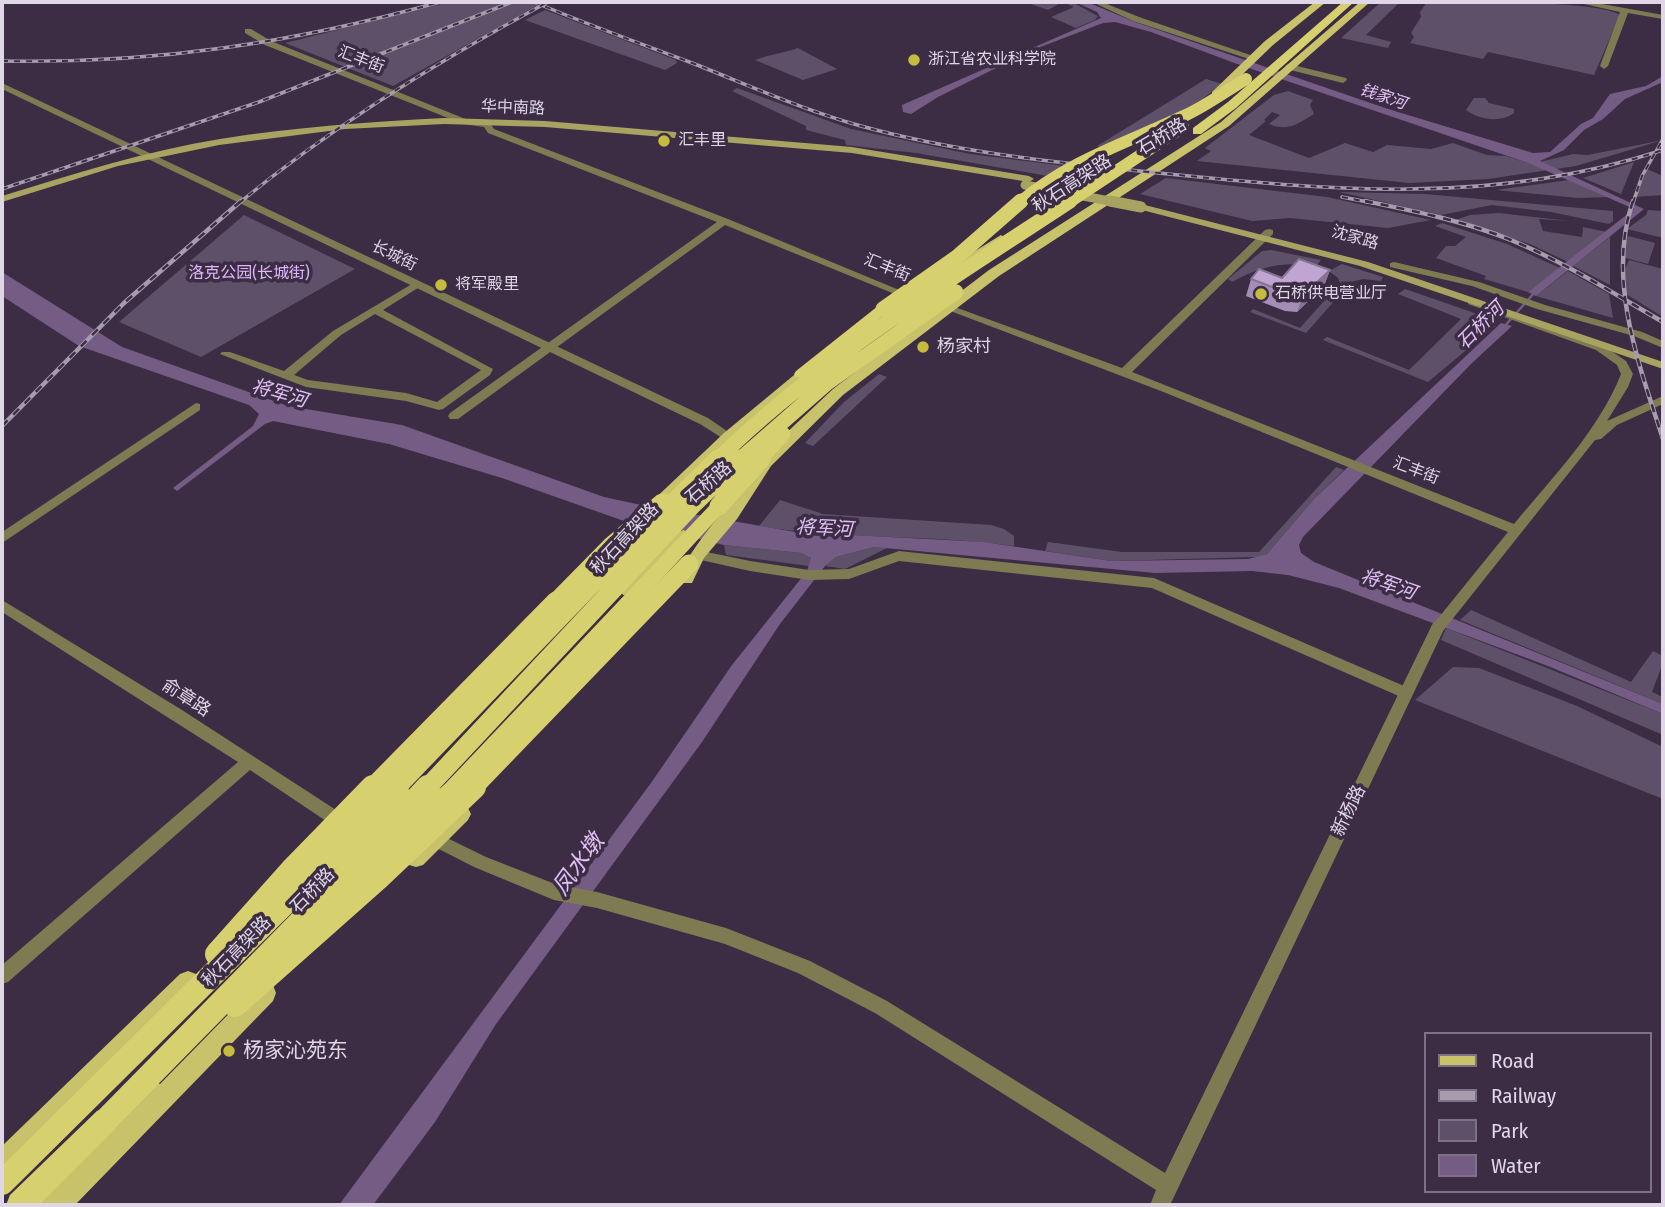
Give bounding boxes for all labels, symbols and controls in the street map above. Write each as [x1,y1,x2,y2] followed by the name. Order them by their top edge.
[335,42,387,78] street label: 汇丰街
[928,50,1056,70] place label: 浙江省农业科学院
[906,52,922,68] marker: 浙江省农业科学院
[1357,80,1409,114] water label: 钱家河
[481,97,545,119] street label: 华中南路
[1133,114,1191,160] street label: 石桥路
[678,131,726,151] place label: 汇丰里
[656,133,672,149] marker: 汇丰里
[1028,150,1116,218] street label: 秋石高架路
[1329,222,1381,254] street label: 沈家路
[368,237,420,275] street label: 长城街
[861,250,913,286] street label: 汇丰街
[188,264,310,284] park label: 洛克公园(长城街)
[455,275,519,295] place label: 将军殿里
[433,277,449,293] marker: 将军殿里
[1275,284,1387,304] place label: 石桥供电营业厅
[1253,286,1269,302] marker: 石桥供电营业厅
[1453,298,1509,354] water label: 石桥河
[937,336,991,358] place label: 杨家村
[915,339,931,355] marker: 杨家村
[248,375,310,413] water label: 将军河
[1390,453,1442,489] street label: 汇丰街
[682,457,736,509] street label: 石桥路
[586,499,664,579] street label: 秋石高架路
[795,516,853,542] water label: 将军河
[1357,565,1419,605] water label: 将军河
[157,674,215,722] street label: 俞章路
[1327,782,1371,840] street label: 新杨路
[548,829,610,901] water label: 凤水墩
[286,864,340,918] street label: 石桥路
[198,912,276,992] street label: 秋石高架路
[1424,1032,1651,1193] legend
[243,1038,348,1064] place label: 杨家沁苑东
[221,1043,237,1059] marker: 杨家沁苑东
[1491,1048,1535,1074] text: Road
[1491,1083,1556,1109] text: Railway
[1491,1118,1528,1144] text: Park
[1491,1153,1541,1179] text: Water

